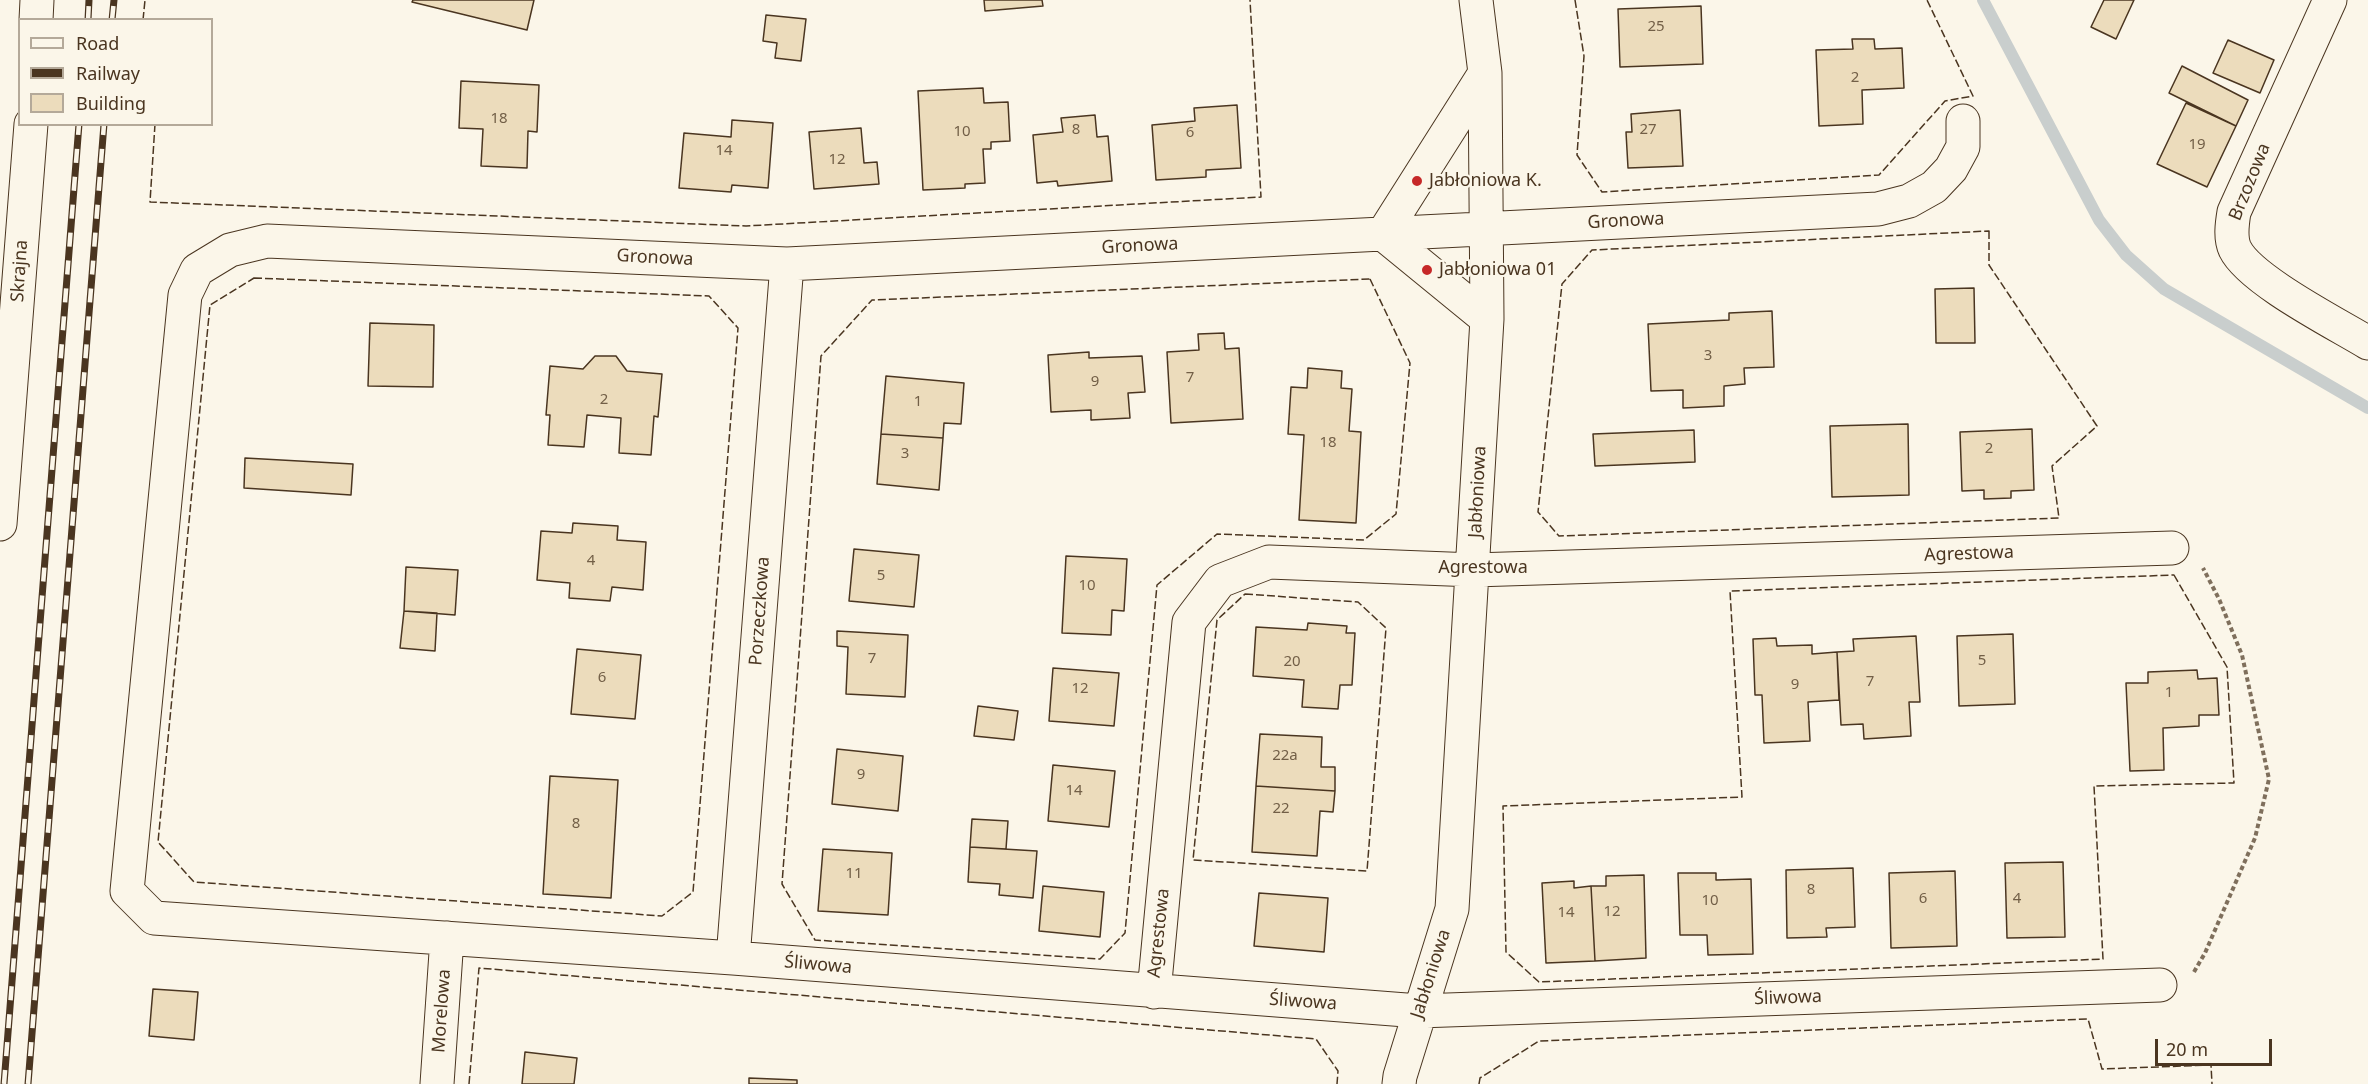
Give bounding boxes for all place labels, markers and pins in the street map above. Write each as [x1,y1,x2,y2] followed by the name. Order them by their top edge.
[1429,170,1542,192] place label: Jabłoniowa K.
[1410,174,1424,188] marker: Jabłoniowa K.
[1439,259,1556,281] place label: Jabłoniowa 01
[1420,263,1434,277] marker: Jabłoniowa 01

